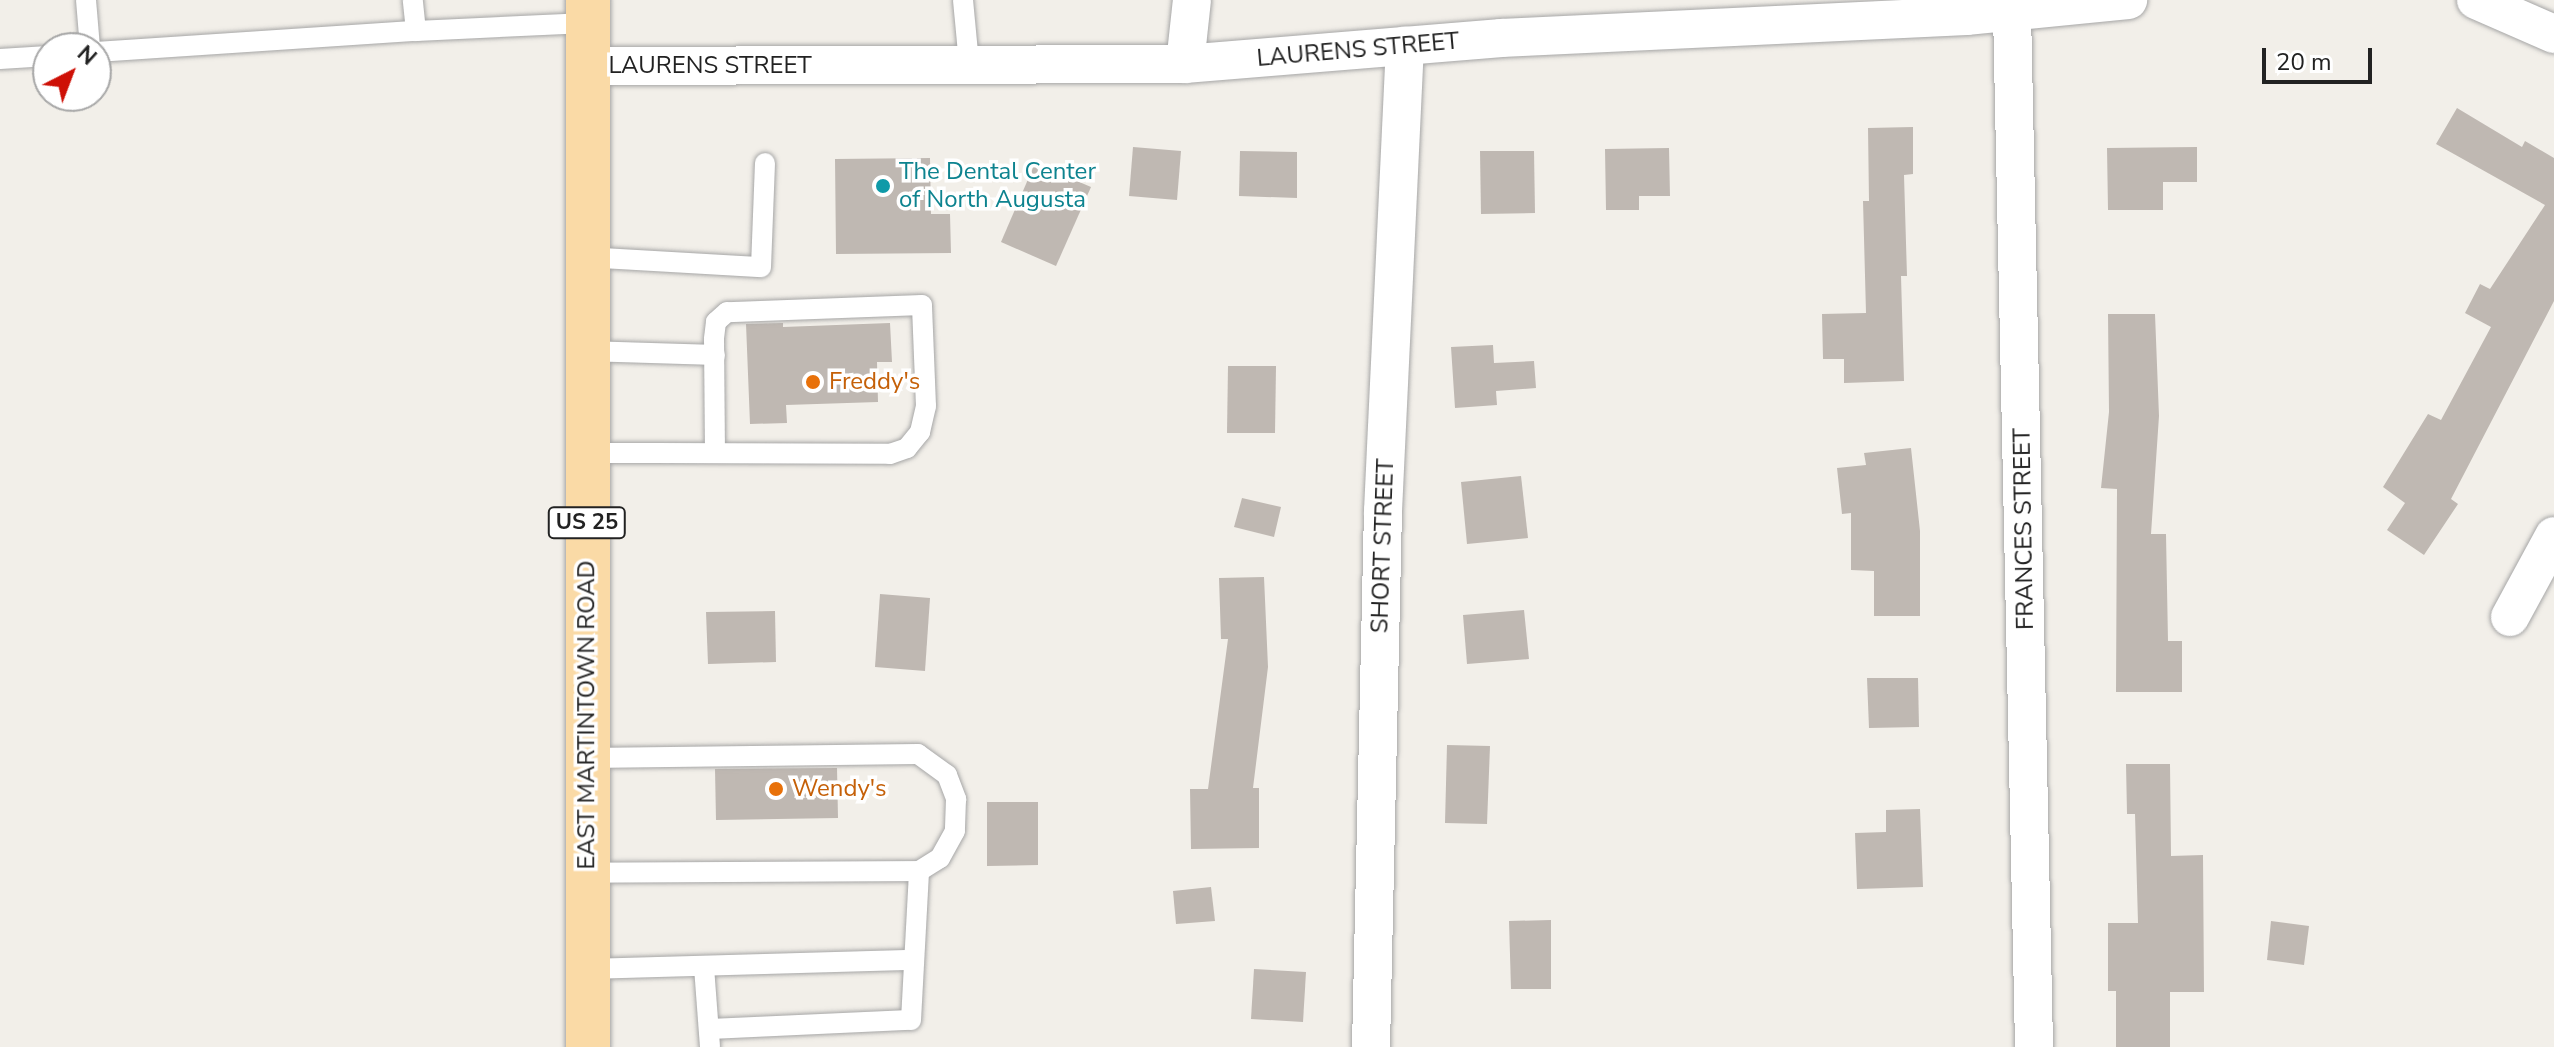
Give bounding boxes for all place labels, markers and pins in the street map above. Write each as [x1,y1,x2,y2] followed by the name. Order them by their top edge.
[899,158,1096,214] place label: The Dental Center of North Augusta
[874,177,892,195] marker: The Dental Center of North Augusta
[829,368,920,396] place label: Freddy's
[804,373,822,391] marker: Freddy's
[792,775,887,803] place label: Wendy's
[767,780,785,798] marker: Wendy's

